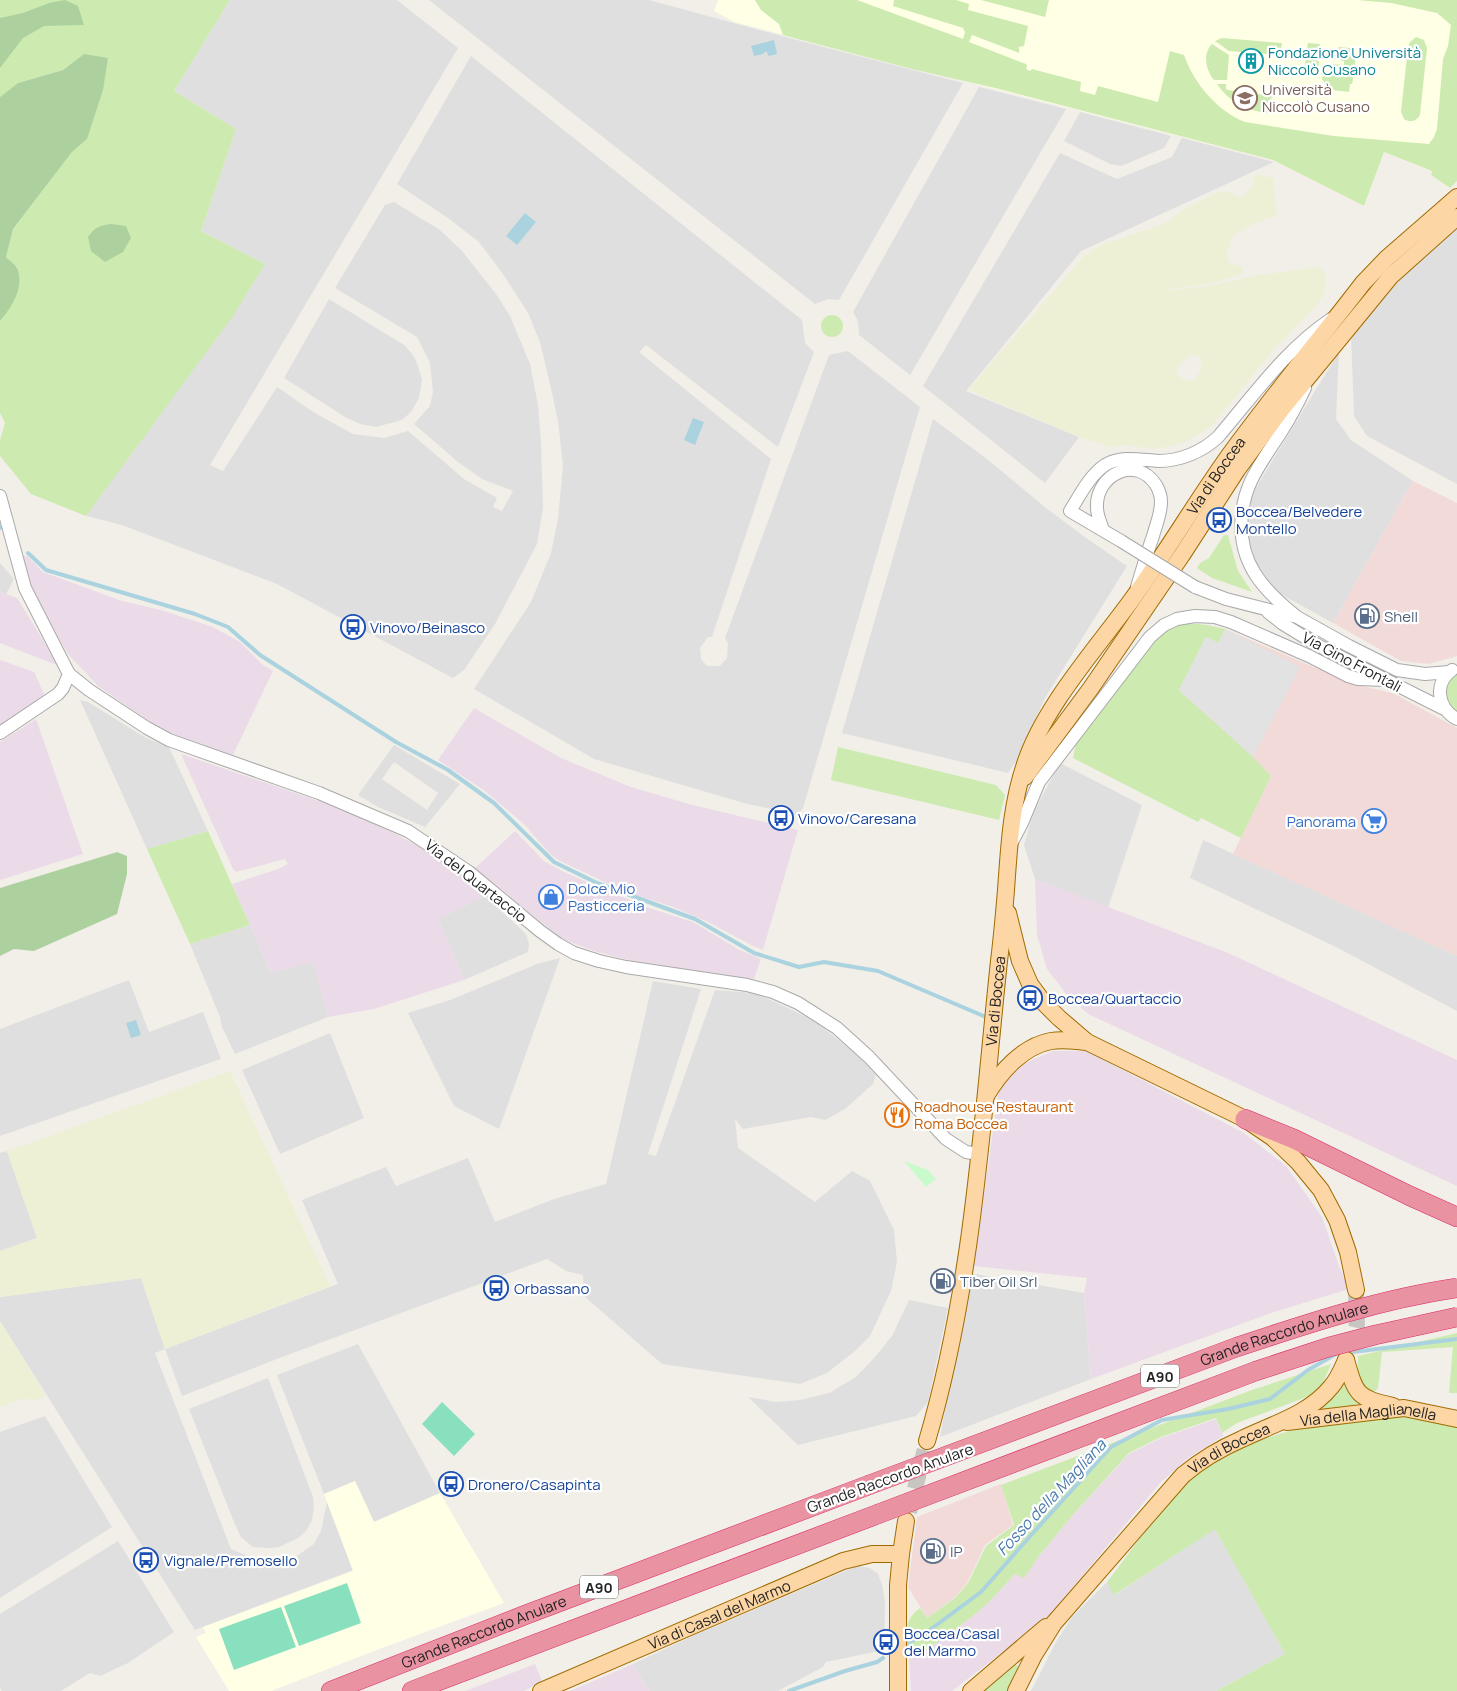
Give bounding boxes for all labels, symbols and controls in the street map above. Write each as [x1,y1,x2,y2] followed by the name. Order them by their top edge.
[1268,42,1421,80] place label: Fondazione Università Niccolò Cusano
[1238,48,1264,74] building icon: Fondazione Università Niccolò Cusano
[1262,79,1370,117] place label: Università Niccolò Cusano
[1232,85,1258,111] school or university icon: Università Niccolò Cusano
[1182,432,1250,518] street label: Via di Boccea
[1236,501,1362,539] place label: Boccea/Belvedere Montello
[1206,507,1232,533] bus stop icon: Boccea/Belvedere Montello
[1354,603,1380,629] fuel station icon: Shell
[1384,606,1418,627] place label: Shell
[340,614,366,640] bus stop icon: Vinovo/Beinasco
[370,617,485,638] place label: Vinovo/Beinasco
[1298,627,1406,697] street label: Via Gino Frontali
[768,805,794,831] bus stop icon: Vinovo/Caresana
[798,808,916,829] place label: Vinovo/Caresana
[1361,808,1387,834] supermarket icon: Panorama
[1287,811,1356,832] place label: Panorama
[421,835,531,928] street label: Via del Quartaccio
[568,878,645,916] place label: Dolce Mio Pasticceria
[538,884,564,910] shop icon: Dolce Mio Pasticceria
[980,955,1010,1047] street label: Via di Boccea
[1017,985,1043,1011] bus stop icon: Boccea/Quartaccio
[1048,988,1181,1009] place label: Boccea/Quartaccio
[914,1096,1074,1134] place label: Roadhouse Restaurant Roma Boccea
[884,1102,910,1128] restaurant icon: Roadhouse Restaurant Roma Boccea
[930,1268,956,1294] fuel station icon: Tiber Oil Srl
[960,1271,1038,1292] place label: Tiber Oil Srl
[483,1275,509,1301] bus stop icon: Orbassano
[514,1278,589,1299] place label: Orbassano
[1197,1296,1371,1370] street label: Grande Raccordo Anulare
[1141,1364,1179,1388] road number: A90
[1299,1398,1439,1431] street label: Via della Maglianella
[1183,1417,1273,1478] street label: Via di Boccea
[991,1433,1111,1560] water label: Fosso della Magliana
[804,1438,976,1518] street label: Grande Raccordo Anulare
[438,1471,464,1497] bus stop icon: Dronero/Casapinta
[468,1474,601,1495] place label: Dronero/Casapinta
[920,1538,946,1564] fuel station icon: IP
[950,1541,963,1562] place label: IP
[133,1547,159,1573] bus stop icon: Vignale/Premosello
[164,1550,297,1571] place label: Vignale/Premosello
[645,1574,794,1654] street label: Via di Casal del Marmo
[580,1575,618,1598] road number: A90
[398,1590,570,1673] street label: Grande Raccordo Anulare
[904,1623,1000,1661] place label: Boccea/Casal del Marmo
[873,1629,899,1655] bus stop icon: Boccea/Casal del Marmo

